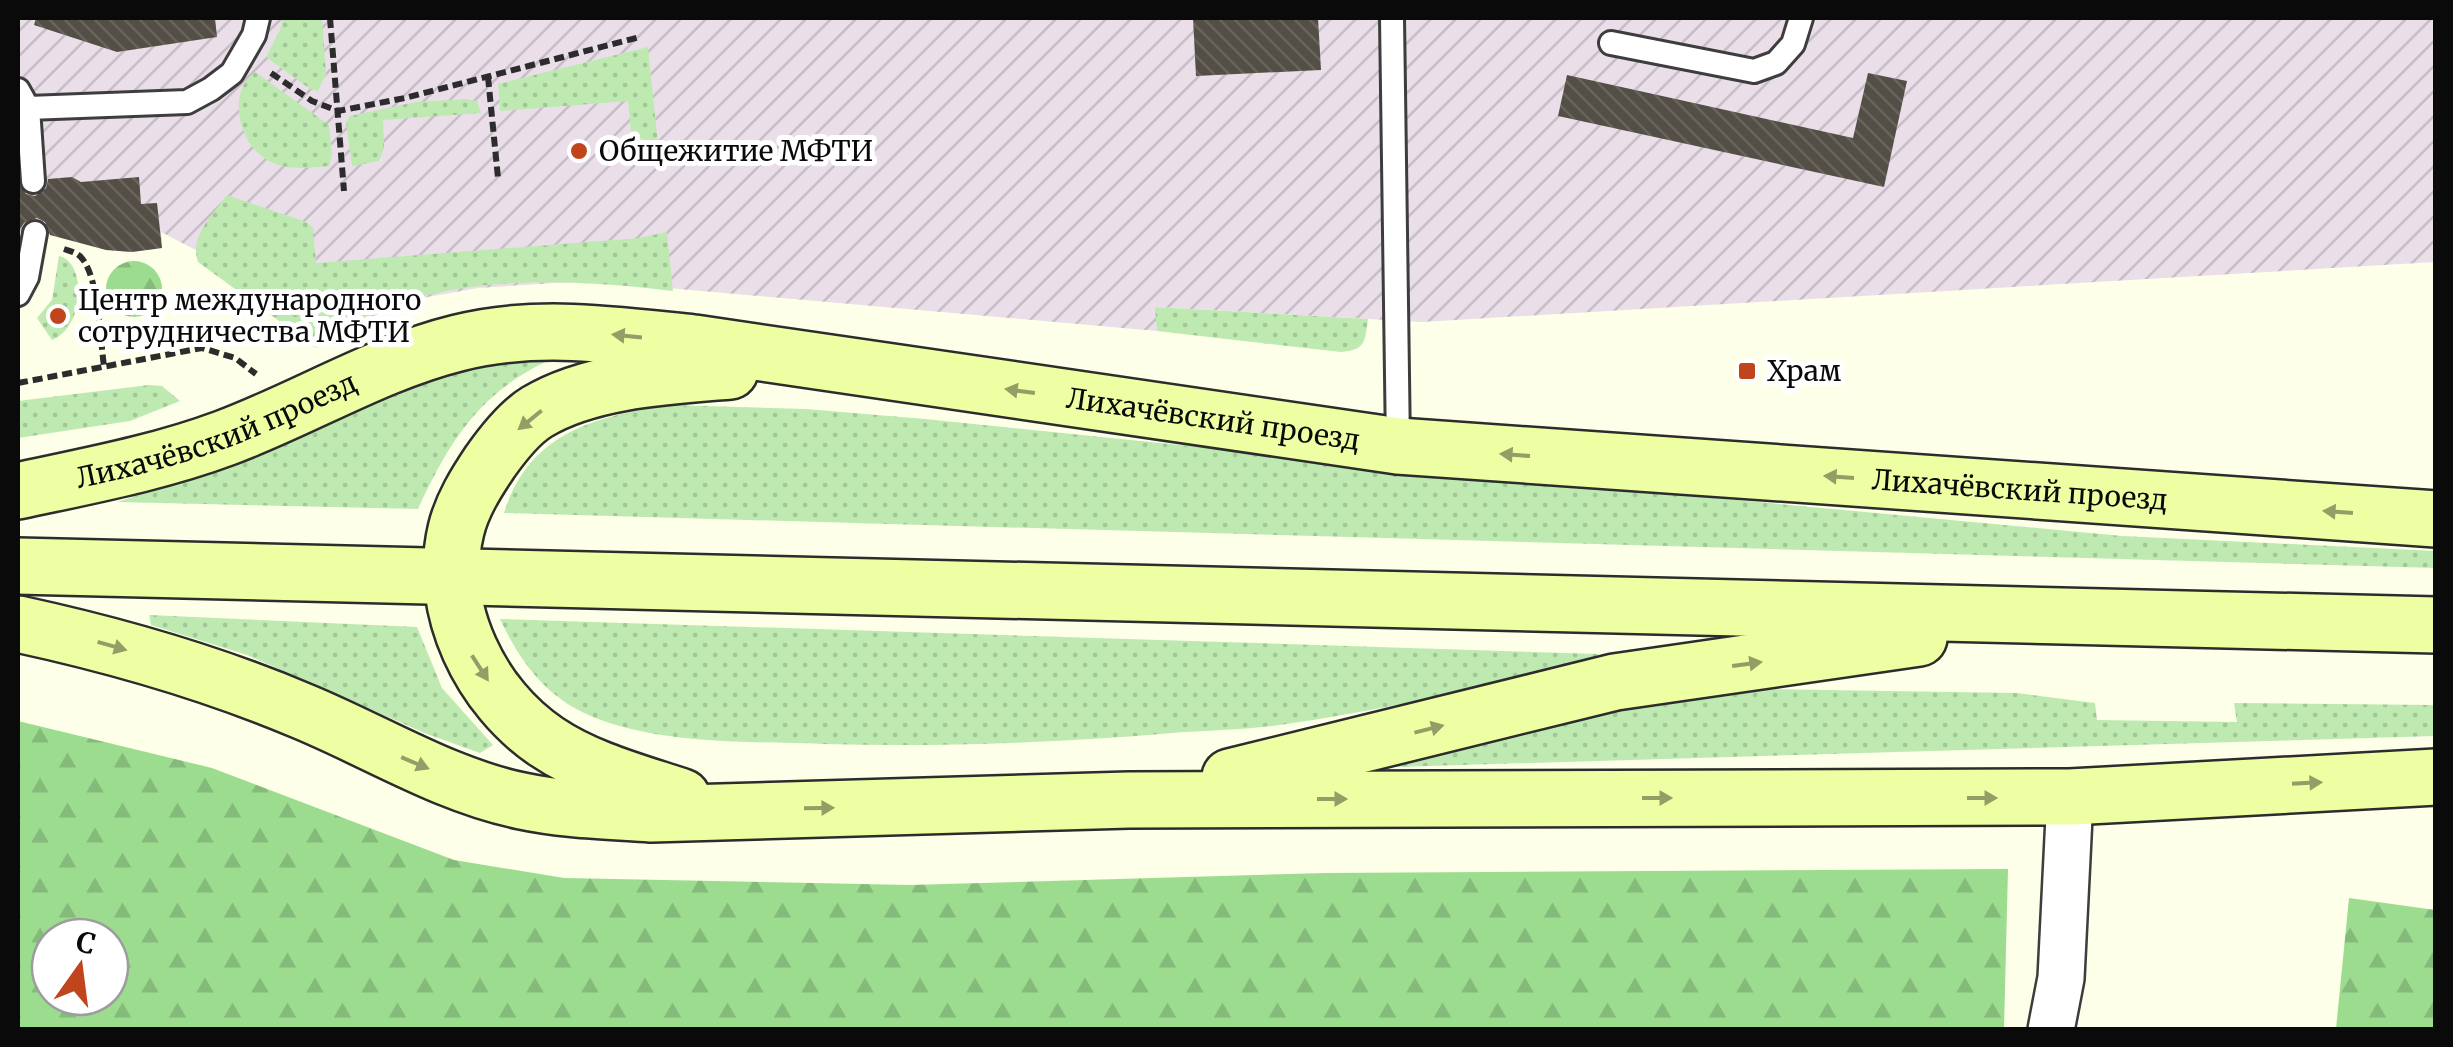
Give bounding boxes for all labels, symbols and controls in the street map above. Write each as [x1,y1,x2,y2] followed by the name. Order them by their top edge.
[599,133,873,169] place label: Общежитие МФТИ
[568,140,590,162] marker: Общежитие МФТИ
[78,282,421,350] place label: Центр международного сотрудничества МФТИ
[47,305,69,327] marker: Центр международного сотрудничества МФТИ
[611,328,642,344] one-way arrow
[1767,353,1842,389] place label: Храм
[1736,360,1758,382] marker: Храм
[73,364,363,496] street label: Лихачёвский проезд
[1064,380,1363,458] street label: Лихачёвский проезд
[1003,383,1035,399] one-way arrow
[517,409,542,430] one-way arrow
[1499,446,1531,462] one-way arrow
[1871,461,2169,518] street label: Лихачёвский проезд
[1823,469,1855,485] one-way arrow
[2322,504,2354,520] one-way arrow
[98,639,128,654] one-way arrow
[470,655,488,682] one-way arrow
[1731,655,1763,671] one-way arrow
[1414,721,1445,736] one-way arrow
[400,755,430,771] one-way arrow
[2291,775,2323,791] one-way arrow
[1966,789,1998,805] one-way arrow
[1641,790,1673,806] one-way arrow
[1316,791,1348,807] one-way arrow
[804,799,836,815] one-way arrow
[30,917,130,1017] north arrow
[73,923,99,962] text: С

